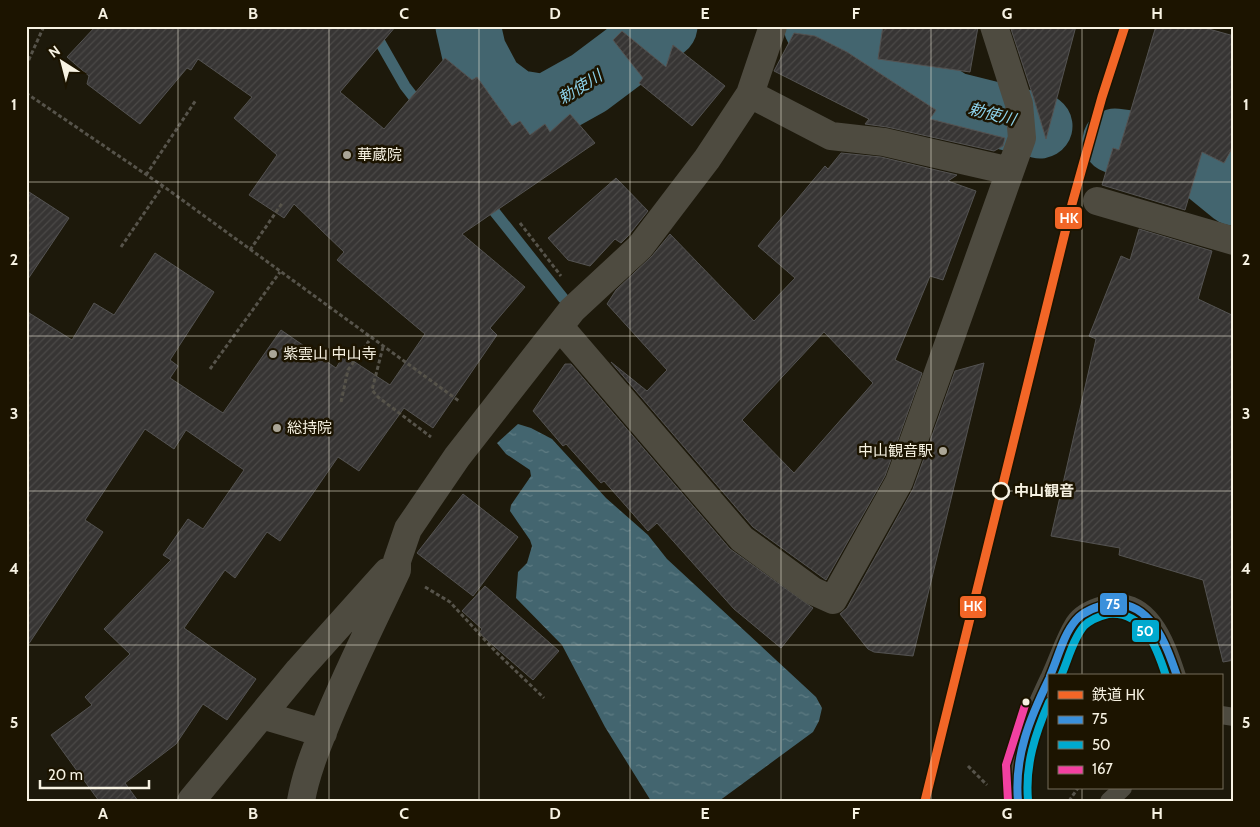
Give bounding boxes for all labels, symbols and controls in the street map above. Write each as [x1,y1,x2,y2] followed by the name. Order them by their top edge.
[98,4,108,23] text: A
[248,4,258,23] text: B
[399,4,409,23] text: C
[549,4,561,23] text: D
[700,4,710,23] text: E
[852,4,861,23] text: F
[1002,4,1012,23] text: G
[1151,4,1163,23] text: H
[38,38,88,88] north arrow
[45,41,64,62] text: N
[555,65,607,108] water label: 勅使川
[11,95,17,114] text: 1
[1243,95,1249,114] text: 1
[966,99,1020,130] water label: 勅使川
[357,146,402,164] place label: 華蔵院
[341,149,353,161] marker: 華蔵院
[1054,206,1083,230] line badge: HK
[1060,209,1079,227] text: HK
[10,250,18,269] text: 2
[1242,250,1250,269] text: 2
[283,345,376,363] place label: 紫雲山 中山寺
[267,348,279,360] marker: 紫雲山 中山寺
[10,404,18,423] text: 3
[1242,404,1250,423] text: 3
[287,419,332,437] place label: 総持院
[271,422,283,434] marker: 総持院
[858,442,933,460] place label: 中山観音駅
[937,445,949,457] marker: 中山観音駅
[992,482,1010,500] marker: 中山観音
[1014,482,1074,500] place label: 中山観音
[9,559,19,578] text: 4
[1241,559,1251,578] text: 4
[1099,592,1128,616] line badge: 75
[959,595,987,619] line badge: HK
[1106,595,1120,613] text: 75
[964,597,983,615] text: HK
[1131,619,1160,643] line badge: 50
[1136,622,1154,640] text: 50
[1048,674,1222,790] legend
[1092,686,1145,704] text: 鉄道 HK
[1021,697,1031,707] unlabelled marker
[1092,710,1108,728] text: 75
[10,713,18,732] text: 5
[1242,713,1250,732] text: 5
[1092,736,1111,754] text: 50
[40,757,149,789] scale bar
[1092,760,1113,778] text: 167
[48,766,83,784] text: 20 m
[98,804,108,823] text: A
[248,804,258,823] text: B
[399,804,409,823] text: C
[549,804,561,823] text: D
[700,804,710,823] text: E
[852,804,861,823] text: F
[1002,804,1012,823] text: G
[1151,804,1163,823] text: H

